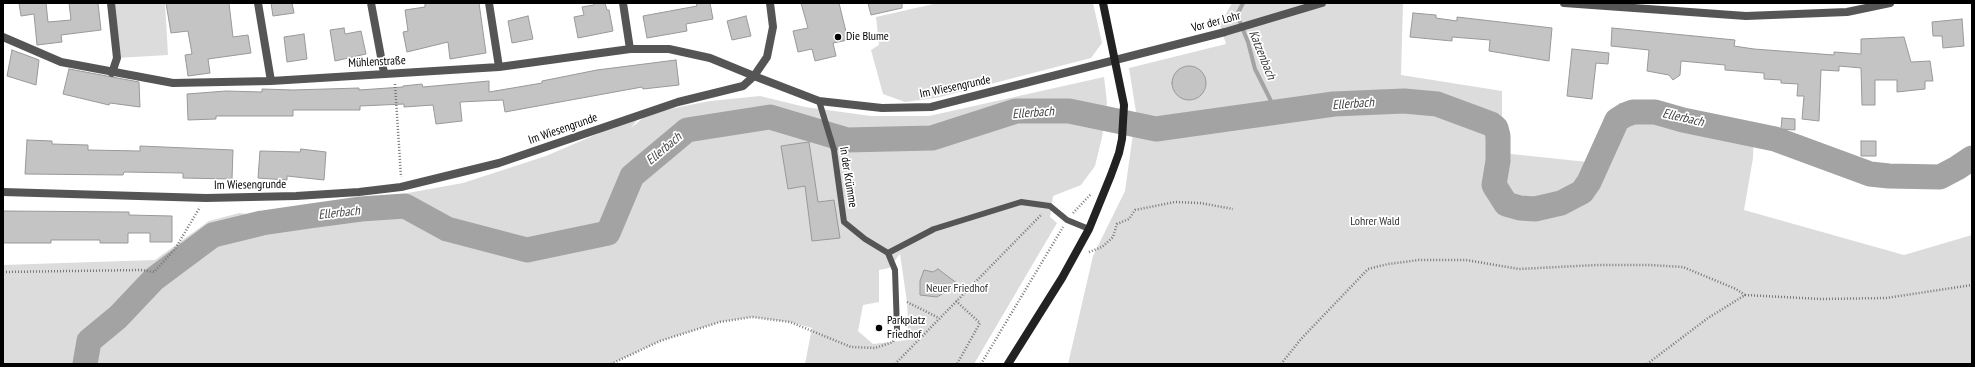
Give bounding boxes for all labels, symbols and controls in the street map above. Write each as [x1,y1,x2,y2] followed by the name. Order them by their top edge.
[1190,9,1242,35] street label: Vor der Lohr
[1245,28,1279,82] water label: Katzenbach
[846,30,889,44] place label: Die Blume
[833,32,843,42] marker: Die Blume
[348,53,406,71] street label: Mühlenstraße
[918,72,992,102] street label: Im Wiesengrunde
[1332,95,1374,113] water label: Ellerbach
[1012,104,1054,122] water label: Ellerbach
[1661,106,1705,130] water label: Ellerbach
[527,110,599,148] street label: Im Wiesengrunde
[643,130,685,168] water label: Ellerbach
[836,146,860,208] street label: In der Krümme
[214,177,286,193] street label: Im Wiesengrunde
[317,203,361,223] water label: Ellerbach
[1350,215,1400,229] park label: Lohrer Wald
[926,282,988,296] park label: Neuer Friedhof
[887,314,925,342] place label: Parkplatz Friedhof
[874,323,884,333] marker: Parkplatz Friedhof

